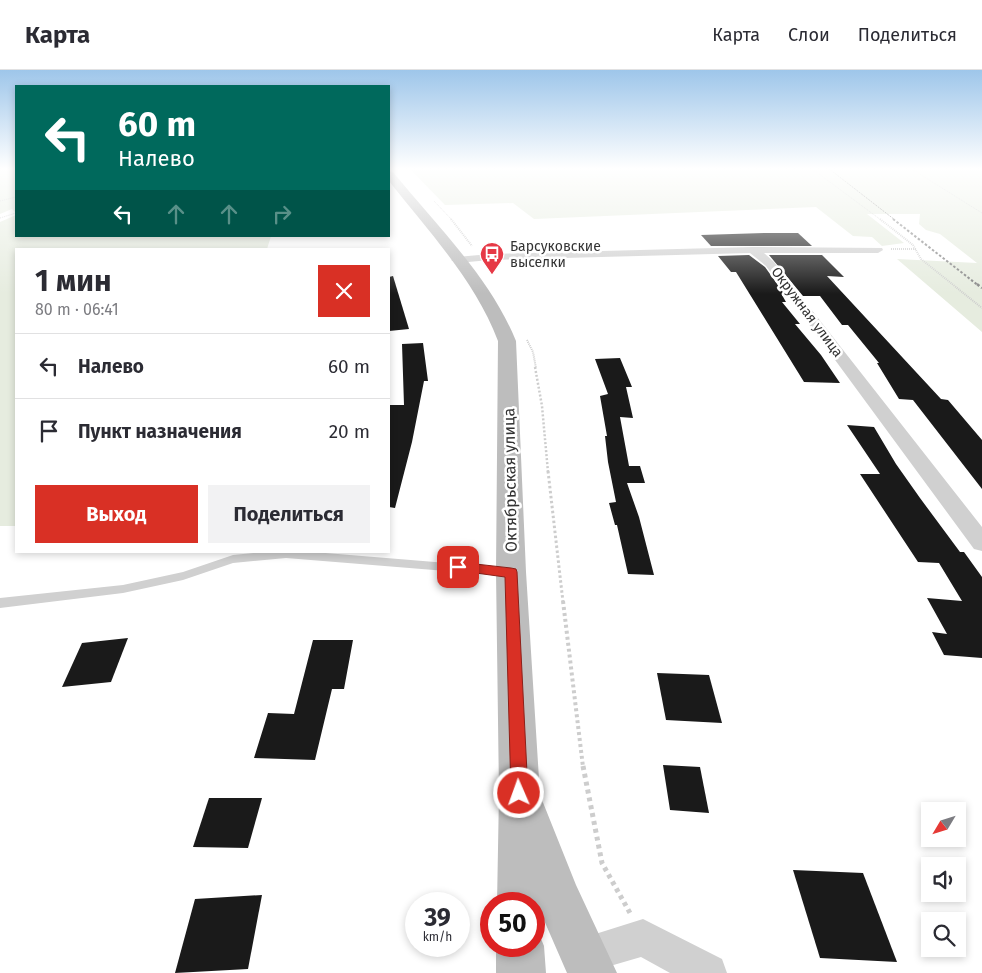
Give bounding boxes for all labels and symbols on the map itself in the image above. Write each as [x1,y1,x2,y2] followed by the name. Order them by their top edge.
[510,238,601,271] place label: Барсуковские выселки
[479,241,505,275] bus stop icon: Барсуковские выселки
[768,264,846,360] street label: Окружная улица
[499,408,521,552] street label: Октябрьская улица
[437,546,479,588] pin
[492,766,544,818] position arrow
[921,802,966,848] north arrow
[480,892,545,957] speed limit sign: 50

